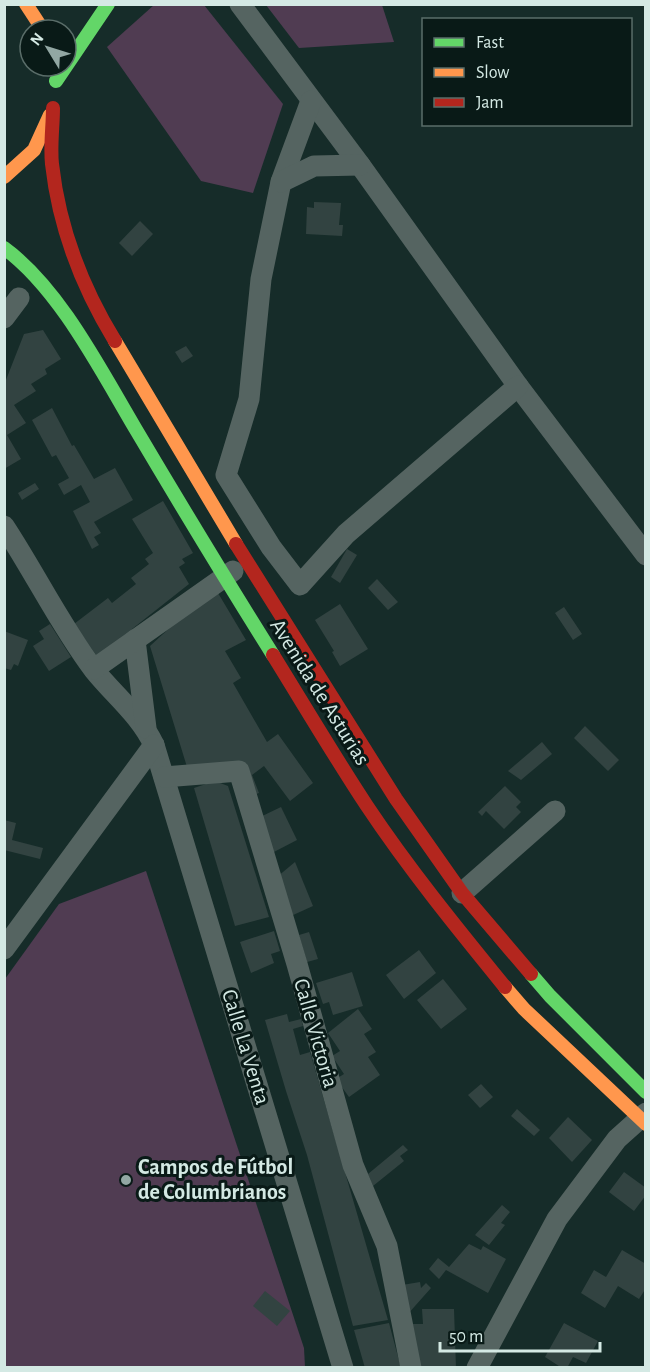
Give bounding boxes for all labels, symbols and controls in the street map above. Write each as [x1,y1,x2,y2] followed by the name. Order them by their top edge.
[18,18,78,78] north arrow
[422,18,632,126] legend
[27,30,47,49] text: N
[476,34,504,52] text: Fast
[476,64,509,82] text: Slow
[476,94,504,112] text: Jam
[266,615,374,769] street label: Avenida de Asturias
[290,976,342,1090] street label: Calle Victoria
[218,987,274,1107] street label: Calle La Venta
[138,1156,293,1203] place label: Campos de Fútbol de Columbrianos
[119,1173,133,1187] marker: Campos de Fútbol de Columbrianos
[440,1315,600,1353] scale bar
[449,1328,483,1346] text: 50 m

